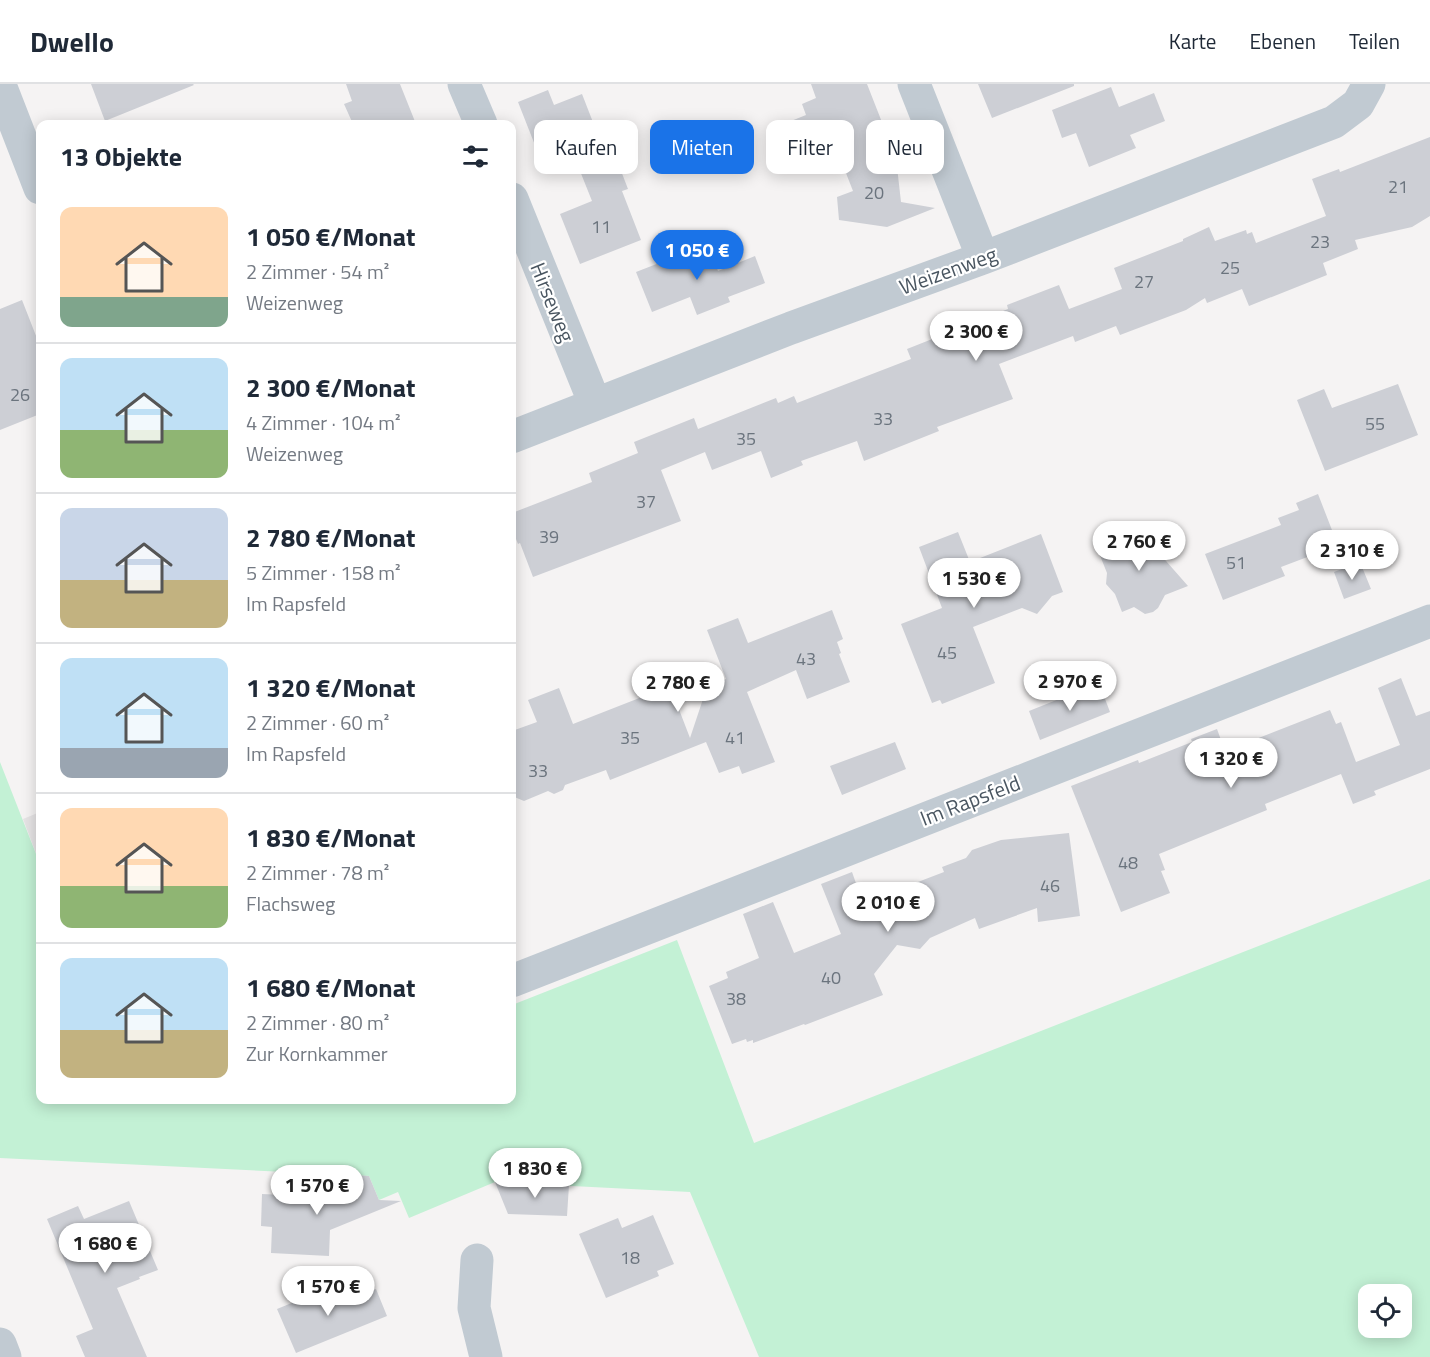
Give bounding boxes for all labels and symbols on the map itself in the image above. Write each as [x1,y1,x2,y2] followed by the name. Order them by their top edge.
[1388,173,1408,200] house number: 21
[864,179,884,206] house number: 20
[591,213,611,240] house number: 11
[1310,228,1330,255] house number: 23
[642,230,752,281] pin: 1 050 €
[895,237,1002,302] street label: Weizenweg
[1220,254,1240,281] house number: 25
[523,257,584,347] street label: Hirseweg
[1134,268,1154,295] house number: 27
[921,311,1031,362] pin: 2 300 €
[10,381,30,408] house number: 26
[873,405,893,432] house number: 33
[1365,410,1385,437] house number: 55
[736,425,756,452] house number: 35
[636,488,656,515] house number: 37
[1084,521,1194,572] pin: 2 760 €
[539,523,559,550] house number: 39
[1297,530,1407,581] pin: 2 310 €
[1226,549,1246,576] house number: 51
[919,558,1029,609] pin: 1 530 €
[937,639,957,666] house number: 45
[796,645,816,672] house number: 43
[1015,661,1125,712] pin: 2 970 €
[623,662,733,713] pin: 2 780 €
[620,724,640,751] house number: 35
[725,724,745,751] house number: 41
[1176,738,1286,789] pin: 1 320 €
[528,757,548,784] house number: 33
[915,766,1025,834] street label: Im Rapsfeld
[1118,849,1138,876] house number: 48
[1040,872,1060,899] house number: 46
[833,882,943,933] pin: 2 010 €
[821,964,841,991] house number: 40
[726,985,746,1012] house number: 38
[480,1148,590,1199] pin: 1 830 €
[262,1165,372,1216] pin: 1 570 €
[50,1223,160,1274] pin: 1 680 €
[620,1244,640,1271] house number: 18
[273,1266,383,1317] pin: 1 570 €

